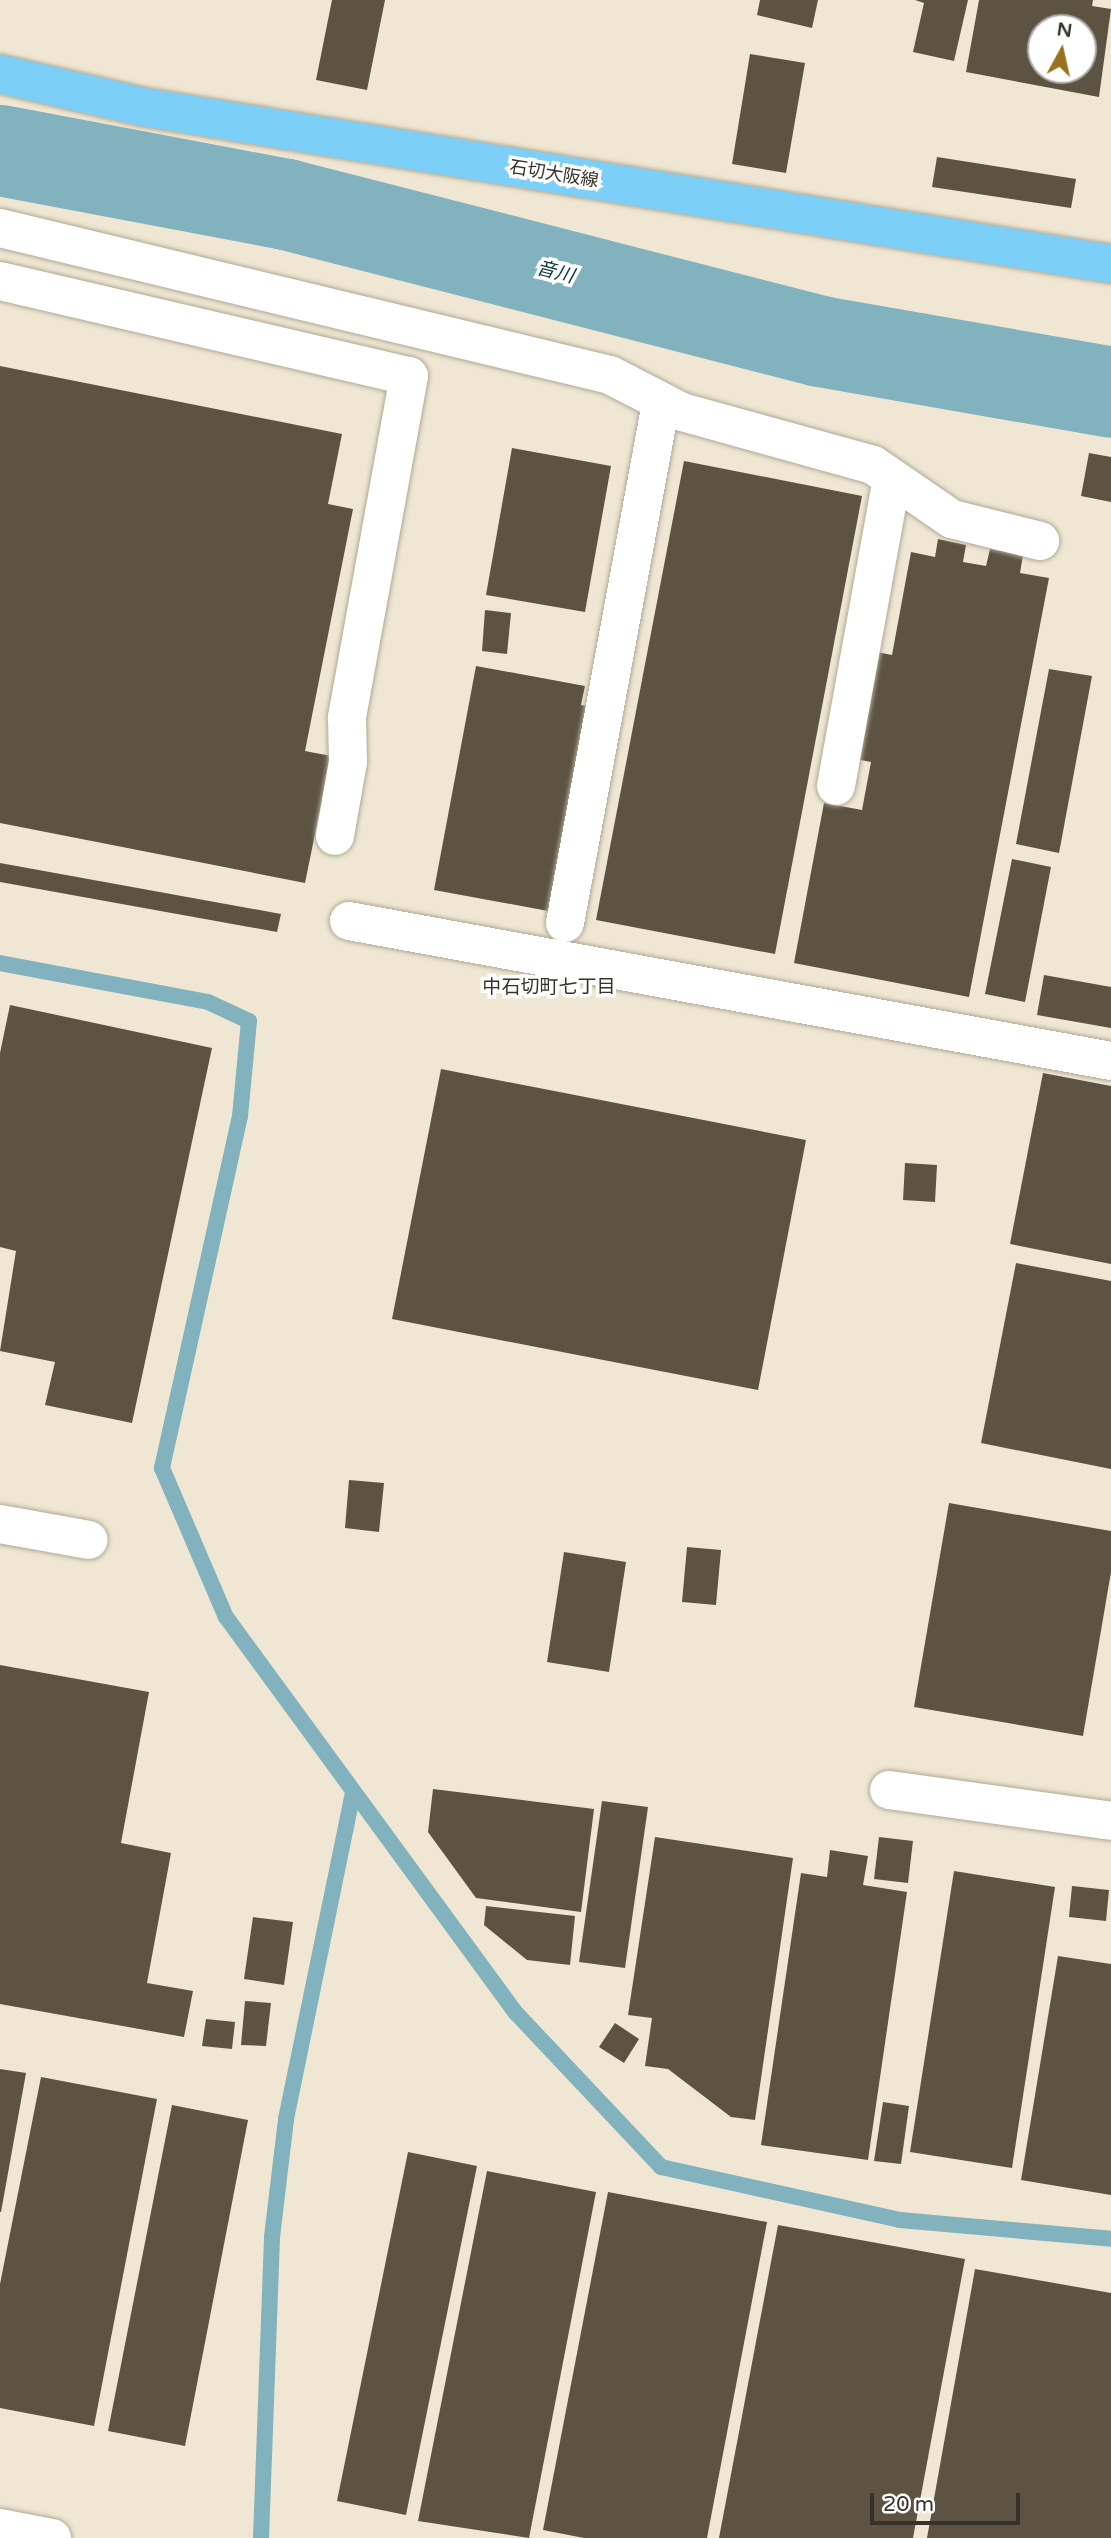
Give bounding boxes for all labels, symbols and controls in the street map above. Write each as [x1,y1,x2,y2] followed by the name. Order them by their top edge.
[1027,14,1097,84] north arrow
[1056,18,1074,42] text: N
[508,156,600,192] street label: 石切大阪線
[534,257,576,289] water label: 音川
[483,977,615,999] district label: 中石切町七丁目
[873,2478,1024,2522] scale bar
[883,2492,934,2517] text: 20 m

